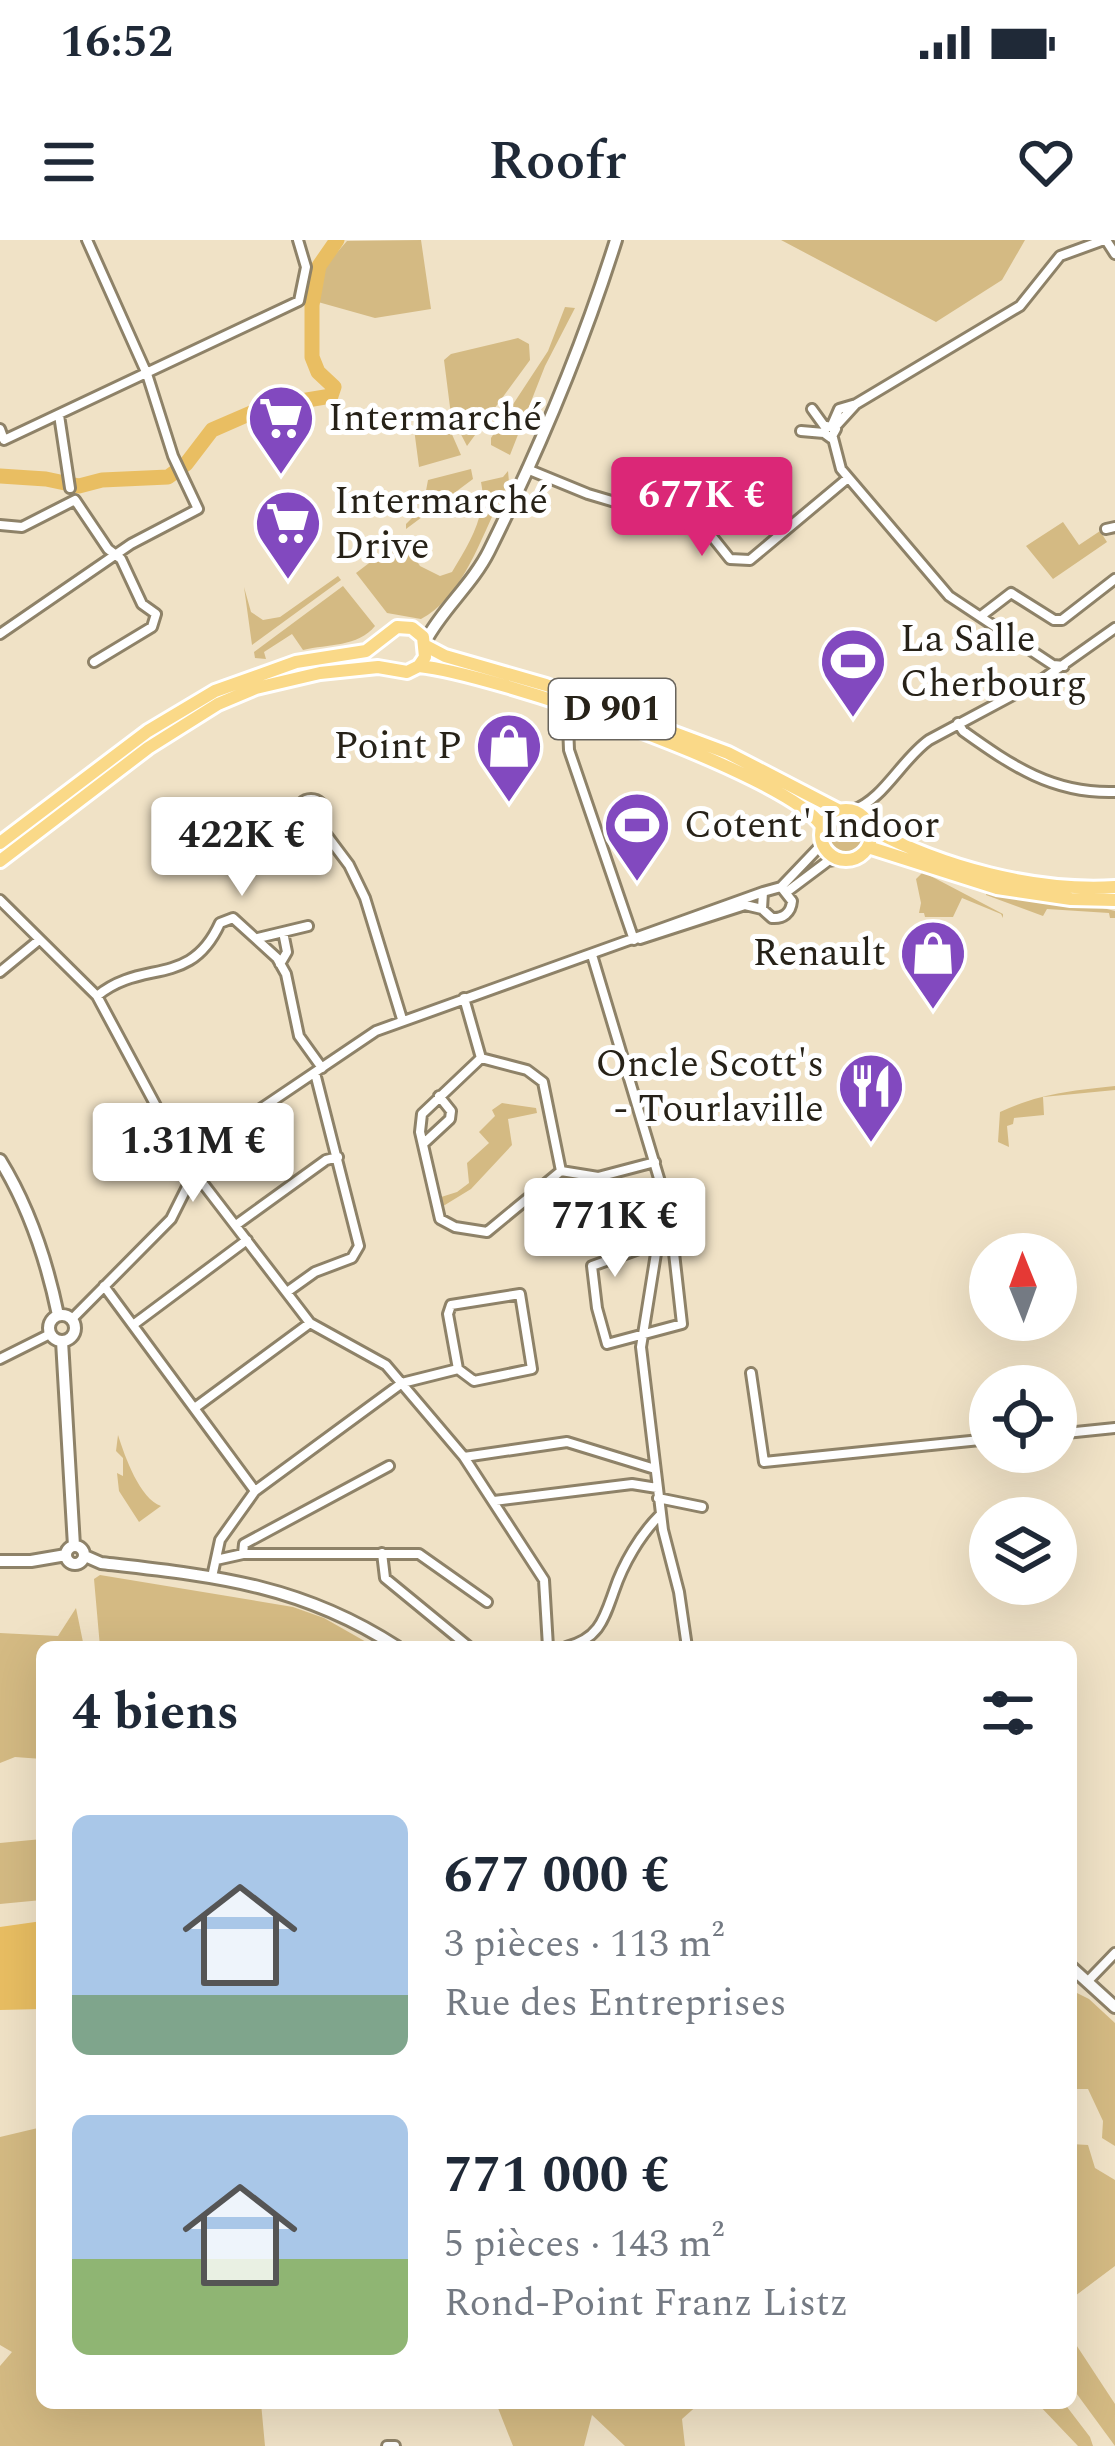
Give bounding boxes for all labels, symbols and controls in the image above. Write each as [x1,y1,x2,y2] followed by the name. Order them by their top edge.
[60,8,173,77] text: 16:52
[488,121,627,203] text: Roofr
[36,129,102,195] icon: menu
[1013,129,1079,195] icon: heart
[246,383,316,477] supermarket icon: Intermarché
[328,389,542,448] place label: Intermarché
[604,457,800,559] pin: 677K €
[638,466,766,525] text: 677K €
[334,472,548,576] place label: Intermarché Drive
[253,488,323,582] supermarket icon: Intermarché Drive
[900,610,1087,714] place label: La Salle Cherbourg
[818,626,888,720] sports icon: La Salle Cherbourg
[549,679,675,739] road number: D 901
[474,711,544,805] shop icon: Point P
[333,717,462,776] place label: Point P
[602,790,672,884] sports icon: Cotent' Indoor
[684,796,940,855] place label: Cotent' Indoor
[144,797,340,899] pin: 422K €
[178,806,306,865] text: 422K €
[898,918,968,1012] shop icon: Renault
[753,924,886,983] place label: Renault
[596,1035,824,1139] place label: Oncle Scott's - Tourlaville
[836,1051,906,1145] restaurant icon: Oncle Scott's - Tourlaville
[82,1103,304,1205] pin: 1.31M €
[120,1112,266,1171] text: 1.31M €
[517,1178,713,1280] pin: 771K €
[551,1187,679,1246] text: 771K €
[969,1233,1077,1341] north arrow
[969,1233,1077,1605] map controls
[969,1365,1077,1473] button: locate
[969,1497,1077,1605] button: layers
[72,1674,239,1752] text: 4 biens
[975,1680,1041,1746] icon: filters
[444,1837,670,1915] text: 677 000 €
[168,1863,312,2007] icon: home
[444,1915,724,1974] text: 3 pièces · 113 m²
[444,1974,787,2033] text: Rue des Entreprises
[444,2137,670,2215] text: 771 000 €
[168,2163,312,2307] icon: home
[444,2215,724,2274] text: 5 pièces · 143 m²
[444,2274,848,2333] text: Rond-Point Franz Listz

